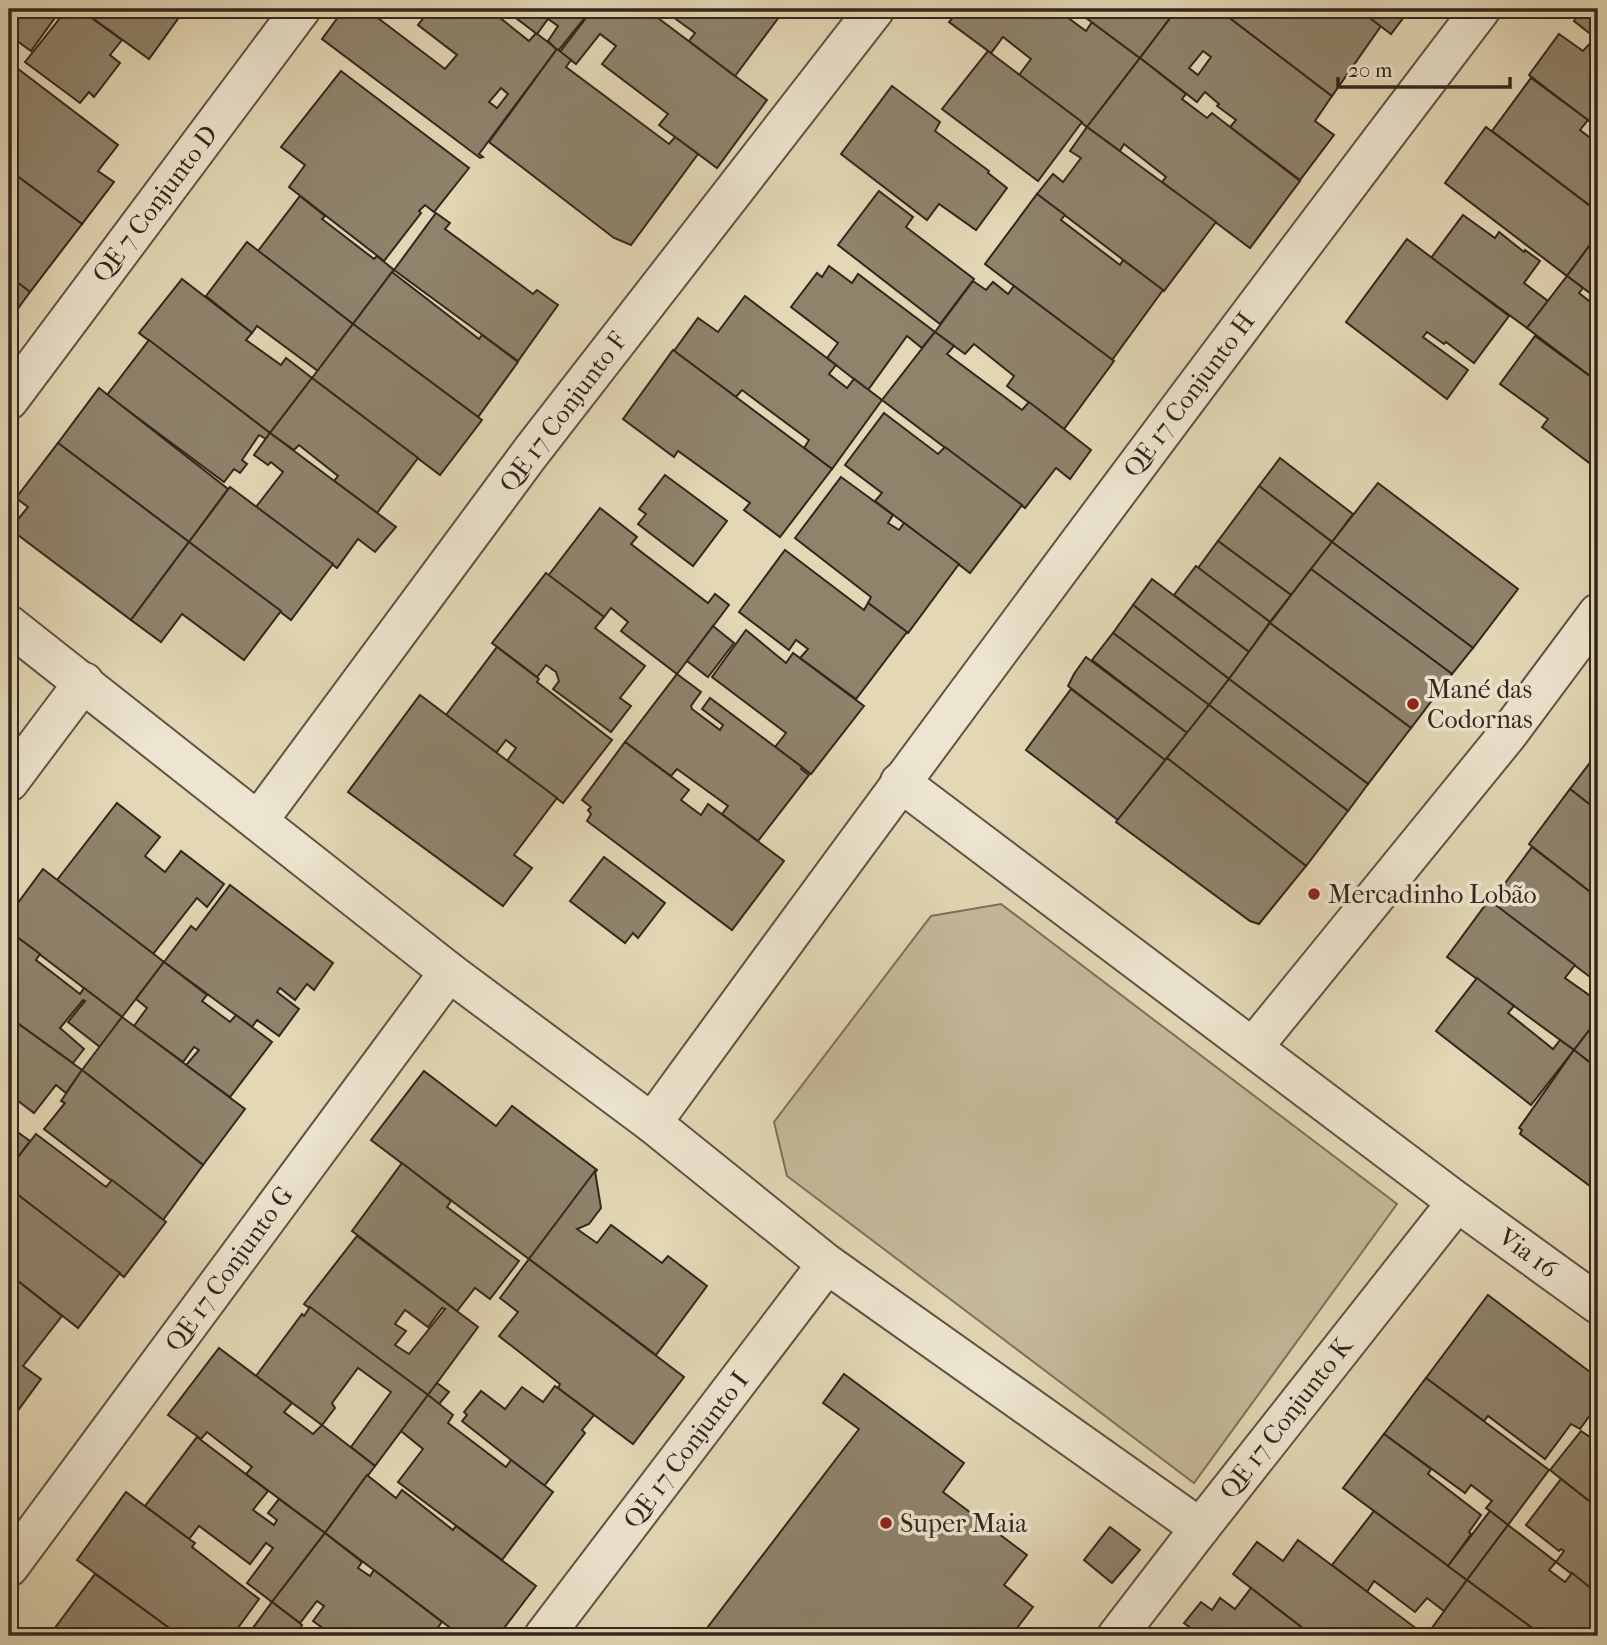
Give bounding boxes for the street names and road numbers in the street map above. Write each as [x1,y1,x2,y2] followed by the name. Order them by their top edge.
[86,119,224,289] street label: QE 7 Conjunto D
[1117,306,1261,484] street label: QE 17 Conjunto H
[493,326,633,498] street label: QE 17 Conjunto F
[159,1180,299,1358] street label: QE 17 Conjunto G
[1492,1221,1564,1285] street label: Via 16
[1213,1330,1360,1505] street label: QE 17 Conjunto K
[617,1365,755,1535] street label: QE 17 Conjunto I

